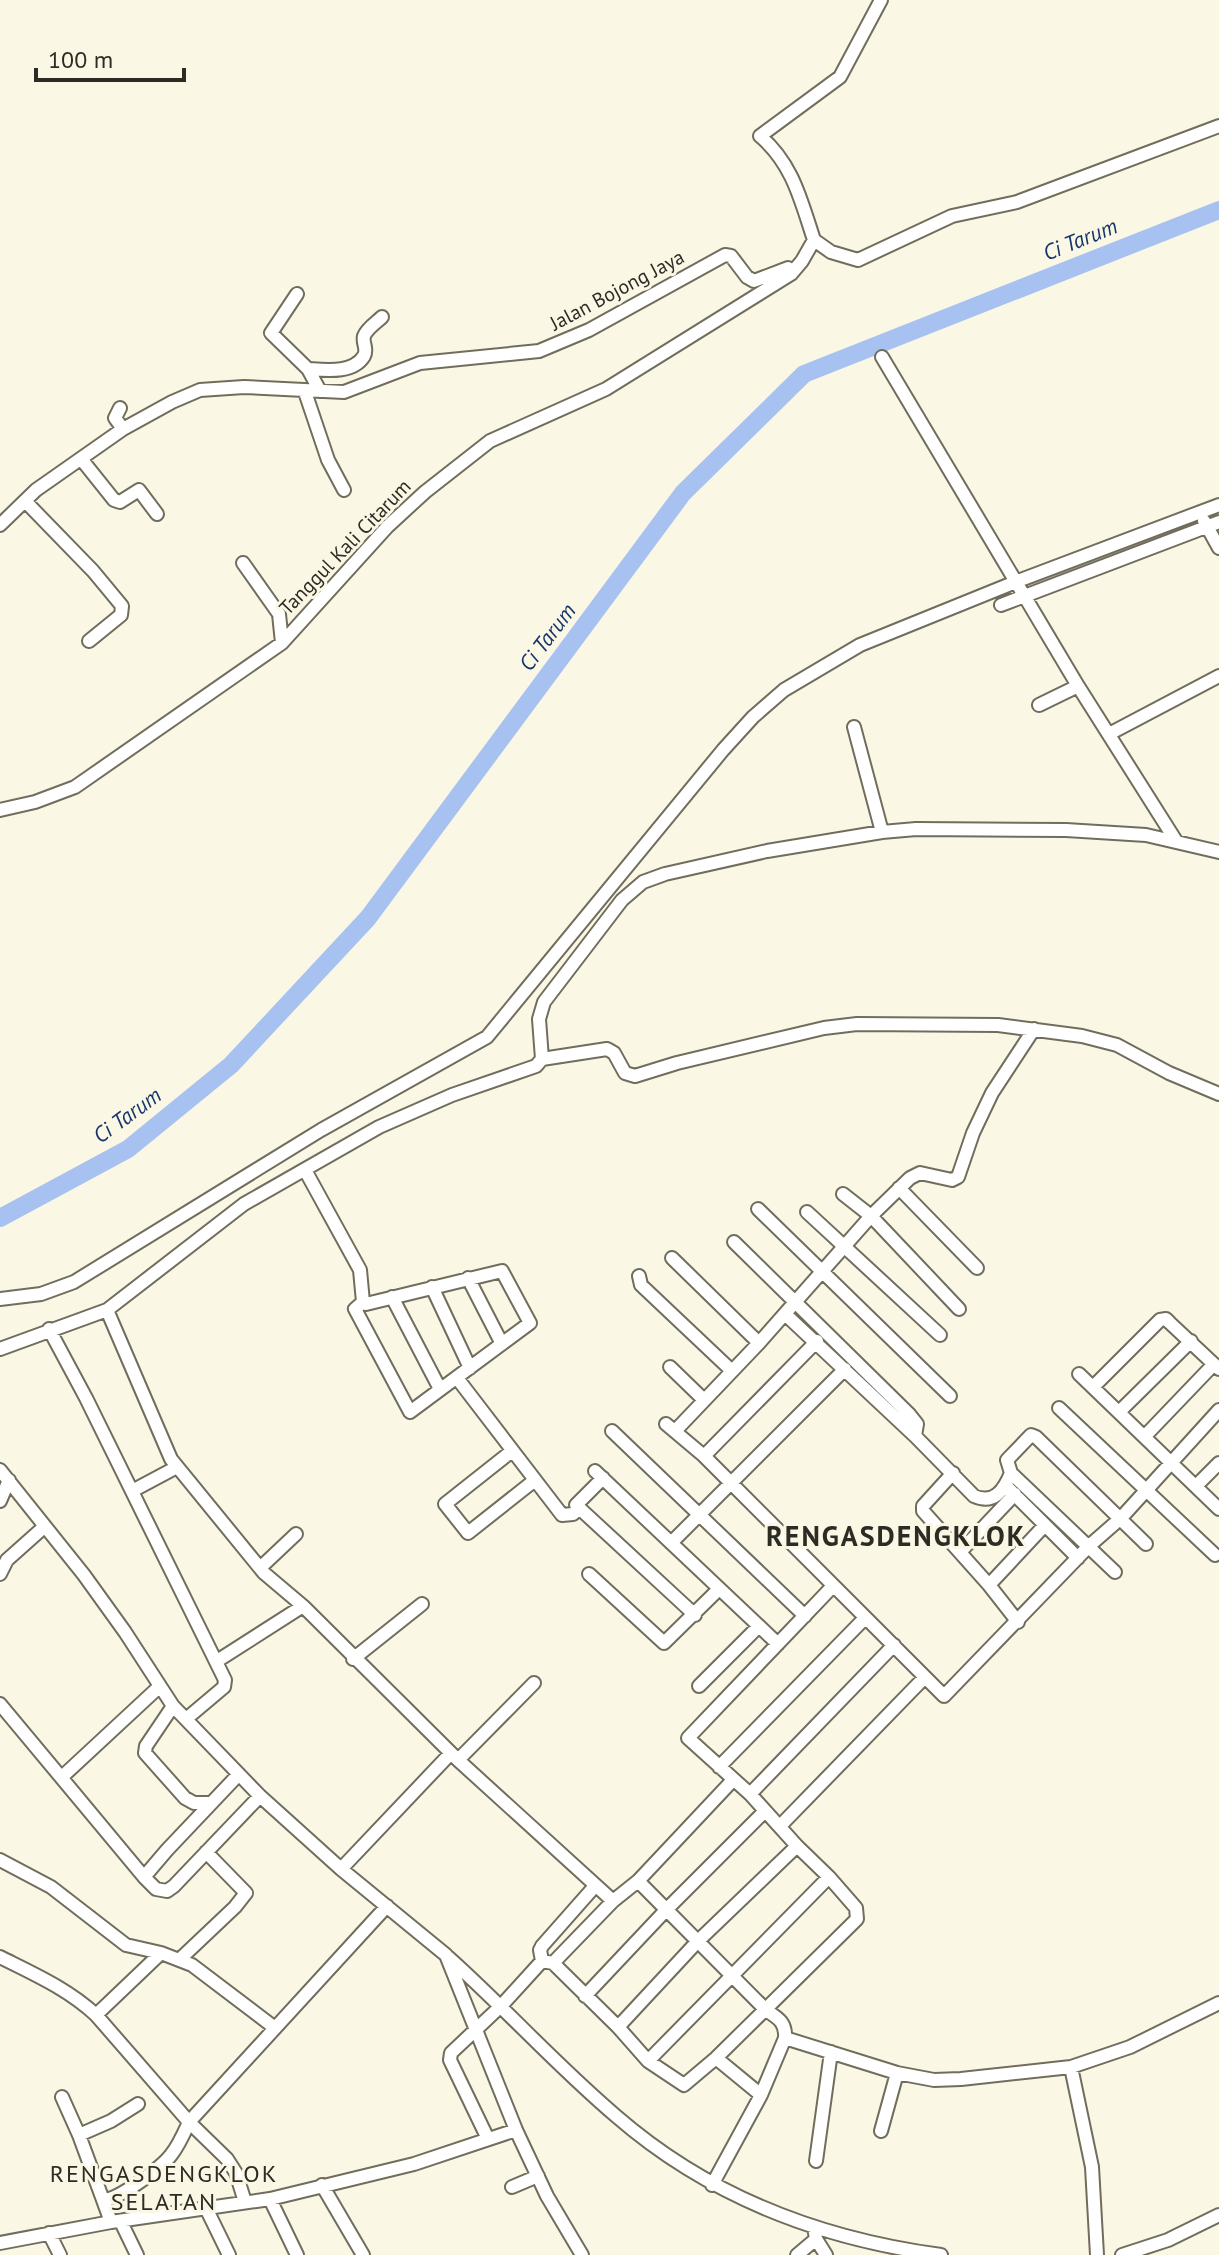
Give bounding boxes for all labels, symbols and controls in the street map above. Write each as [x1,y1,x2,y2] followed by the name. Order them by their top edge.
[36,32,184,82] scale bar
[48,44,113,75] text: 100 m
[1039,211,1121,267] water label: Ci Tarum
[545,244,689,337] street label: Jalan Bojong Jaya
[274,474,416,620] street label: Tanggul Kali Citarum
[512,598,582,676] water label: Ci Tarum
[87,1081,167,1149] water label: Ci Tarum
[766,1517,1026,1554] district label: RENGASDENGKLOK
[50,2158,278,2217] district label: RENGASDENGKLOK SELATAN

